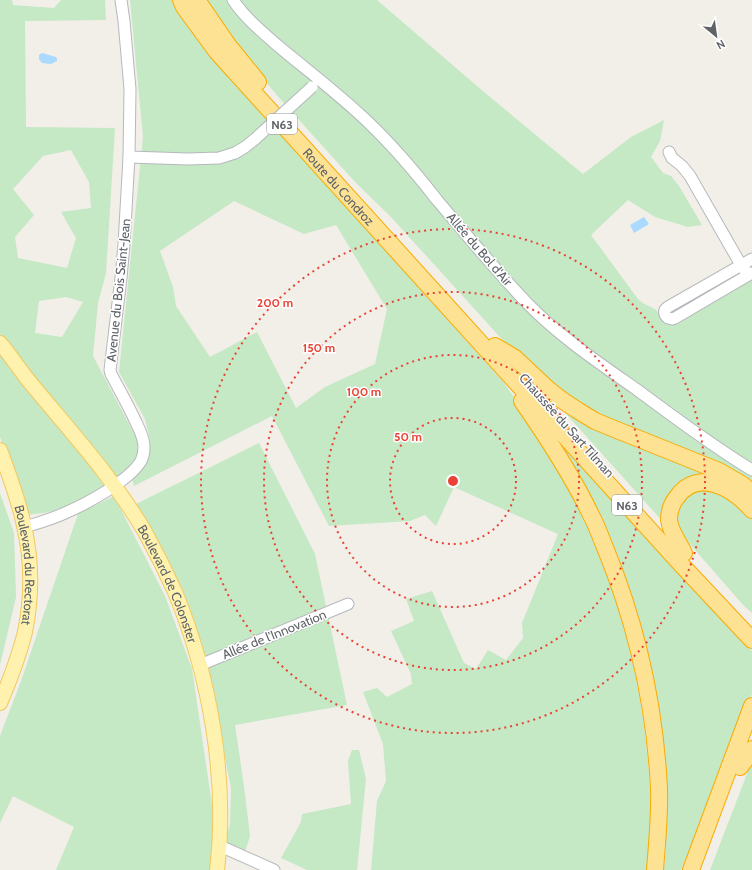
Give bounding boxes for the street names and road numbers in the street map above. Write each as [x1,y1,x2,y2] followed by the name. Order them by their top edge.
[267,114,297,134] road number: N63
[300,145,378,229] street label: Route du Condroz
[444,209,517,290] street label: Allée du Bol d'Air
[103,218,133,362] street label: Avenue du Bois Saint-Jean
[516,370,618,480] street label: Chaussée du Sart Tilman
[612,495,642,515] road number: N63
[11,503,38,627] street label: Boulevard du Rectorat
[134,522,201,645] street label: Boulevard de Colonster
[220,606,328,662] street label: Allée de l'Innovation

